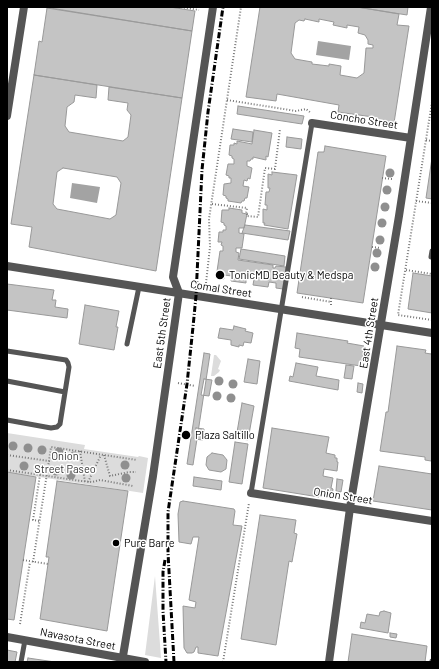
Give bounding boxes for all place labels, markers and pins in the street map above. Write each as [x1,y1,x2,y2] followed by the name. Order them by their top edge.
[229,268,353,282] place label: TonicMD Beauty & Medspa
[214,269,226,281] marker: TonicMD Beauty & Medspa
[195,428,255,442] place label: Plaza Saltillo
[180,429,192,441] marker: Plaza Saltillo
[124,536,175,550] place label: Pure Barre
[111,538,121,548] marker: Pure Barre

